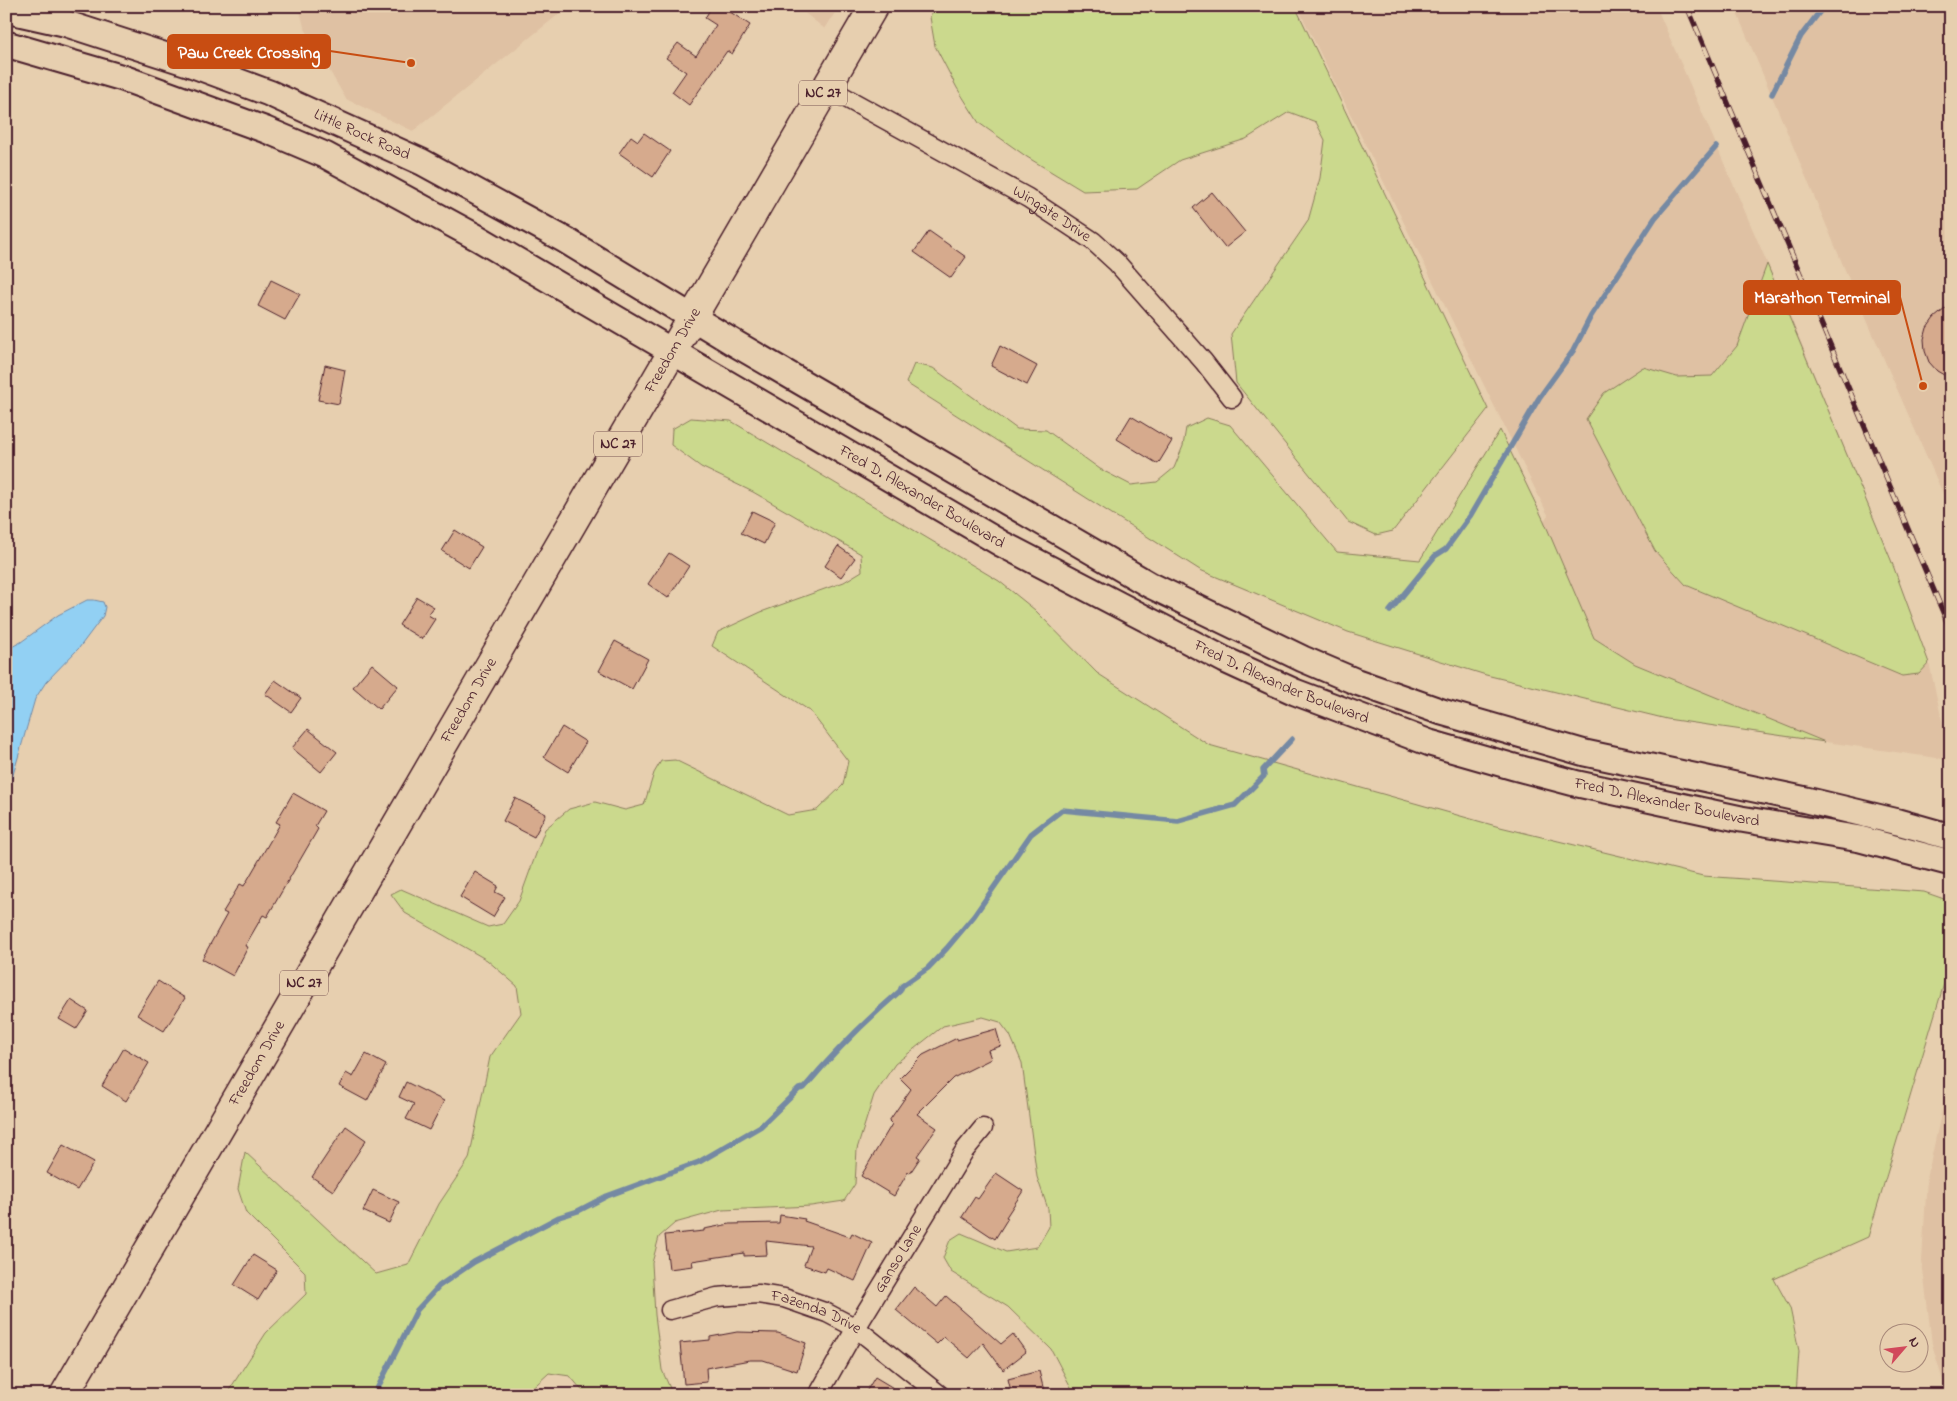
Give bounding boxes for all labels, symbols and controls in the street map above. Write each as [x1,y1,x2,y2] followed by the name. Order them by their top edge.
[168,35,330,68] callout: Paw Creek Crossing
[178,41,320,68] text: Paw Creek Crossing
[799,80,847,106] road number: NC 27
[310,103,414,167] street label: Little Rock Road
[1008,180,1097,249] street label: Wingate Drive
[1744,281,1900,314] callout: Marathon Terminal
[1754,286,1890,312] text: Marathon Terminal
[638,303,708,399] street label: Freedom Drive
[594,432,642,456] road number: NC 27
[833,439,1009,555] street label: Fred D. Alexander Boulevard
[1189,633,1372,731] street label: Fred D. Alexander Boulevard
[434,652,504,749] street label: Freedom Drive
[1571,771,1761,834] street label: Fred D. Alexander Boulevard
[280,970,328,996] road number: NC 27
[222,1015,292,1111] street label: Freedom Drive
[868,1219,929,1298] street label: Ganso Lane
[768,1284,868,1341] street label: Fazenda Drive
[1880,1324,1930,1374] north arrow
[1903,1333,1926,1352] text: N

